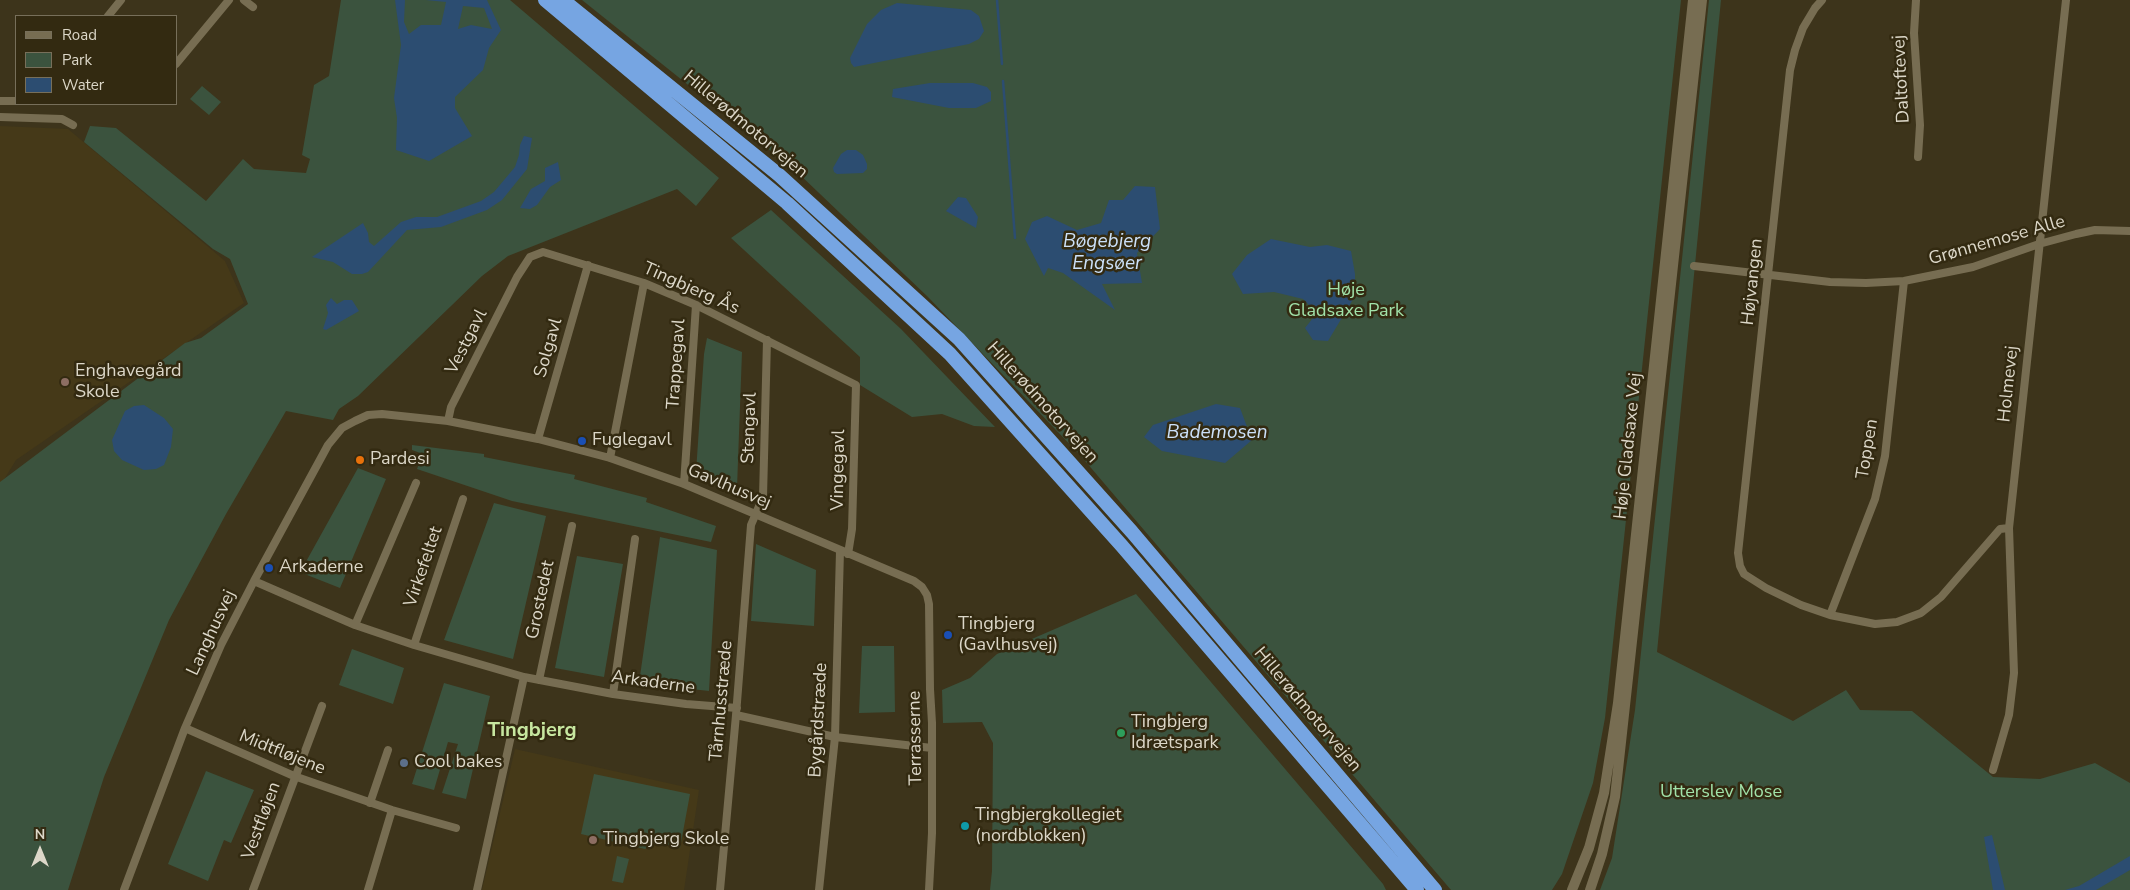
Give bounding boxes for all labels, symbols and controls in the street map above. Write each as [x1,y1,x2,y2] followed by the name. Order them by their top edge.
[15,15,178,105] legend
[62,25,97,45] text: Road
[1889,34,1915,124] street label: Daltoftevej
[62,50,92,70] text: Park
[678,67,812,183] street label: Hillerødmotorvejen
[62,75,104,95] text: Water
[1926,211,2068,271] street label: Grønnemose Alle
[1063,231,1151,275] water label: Bøgebjerg Engsøer
[1738,238,1768,326] street label: Højvangen
[639,258,743,320] street label: Tingbjerg Ås
[1288,280,1404,322] park label: Høje Gladsaxe Park
[441,306,493,378] street label: Vestgavl
[530,316,568,380] street label: Solgavl
[663,318,691,410] street label: Trappegavl
[982,338,1102,468] street label: Hillerødmotorvejen
[1994,345,2024,423] street label: Holmevej
[75,361,182,404] place label: Enghavegård Skole
[1611,372,1647,520] street label: Høje Gladsaxe Vej
[59,376,71,388] marker: Enghavegård Skole
[738,392,762,464] street label: Stengavl
[1853,418,1883,480] street label: Toppen
[1167,422,1267,444] water label: Bademosen
[827,429,851,511] street label: Vingegavl
[592,430,672,452] place label: Fuglegavl
[576,435,588,447] marker: Fuglegavl
[370,449,430,471] place label: Pardesi
[354,454,366,466] marker: Pardesi
[684,460,774,514] street label: Gavlhusvej
[400,524,448,610] street label: Virkefeltet
[279,557,363,579] place label: Arkaderne
[522,559,560,641] street label: Grostedet
[263,562,275,574] marker: Arkaderne
[183,587,241,679] street label: Langhusvej
[958,614,1058,656] place label: Tingbjerg (Gavlhusvej)
[942,629,954,641] marker: Tingbjerg (Gavlhusvej)
[706,640,738,762] street label: Tårnhusstræde
[1249,643,1365,777] street label: Hillerødmotorvejen
[805,662,833,778] street label: Bygårdstræde
[610,666,696,700] street label: Arkaderne
[904,691,928,785] street label: Terrasserne
[1131,712,1218,754] place label: Tingbjerg Idrætspark
[487,719,577,743] district label: Tingbjerg
[236,726,328,780] street label: Midtfløjene
[1115,727,1127,739] marker: Tingbjerg Idrætspark
[414,752,502,774] place label: Cool bakes
[398,757,410,769] marker: Cool bakes
[238,779,286,863] street label: Vestfløjen
[1660,782,1782,804] park label: Utterslev Mose
[975,805,1121,848] place label: Tingbjergkollegiet (nordblokken)
[959,820,971,832] marker: Tingbjergkollegiet (nordblokken)
[15,825,65,875] north arrow
[35,825,45,844] text: N
[603,829,729,851] place label: Tingbjerg Skole
[587,834,599,846] marker: Tingbjerg Skole

